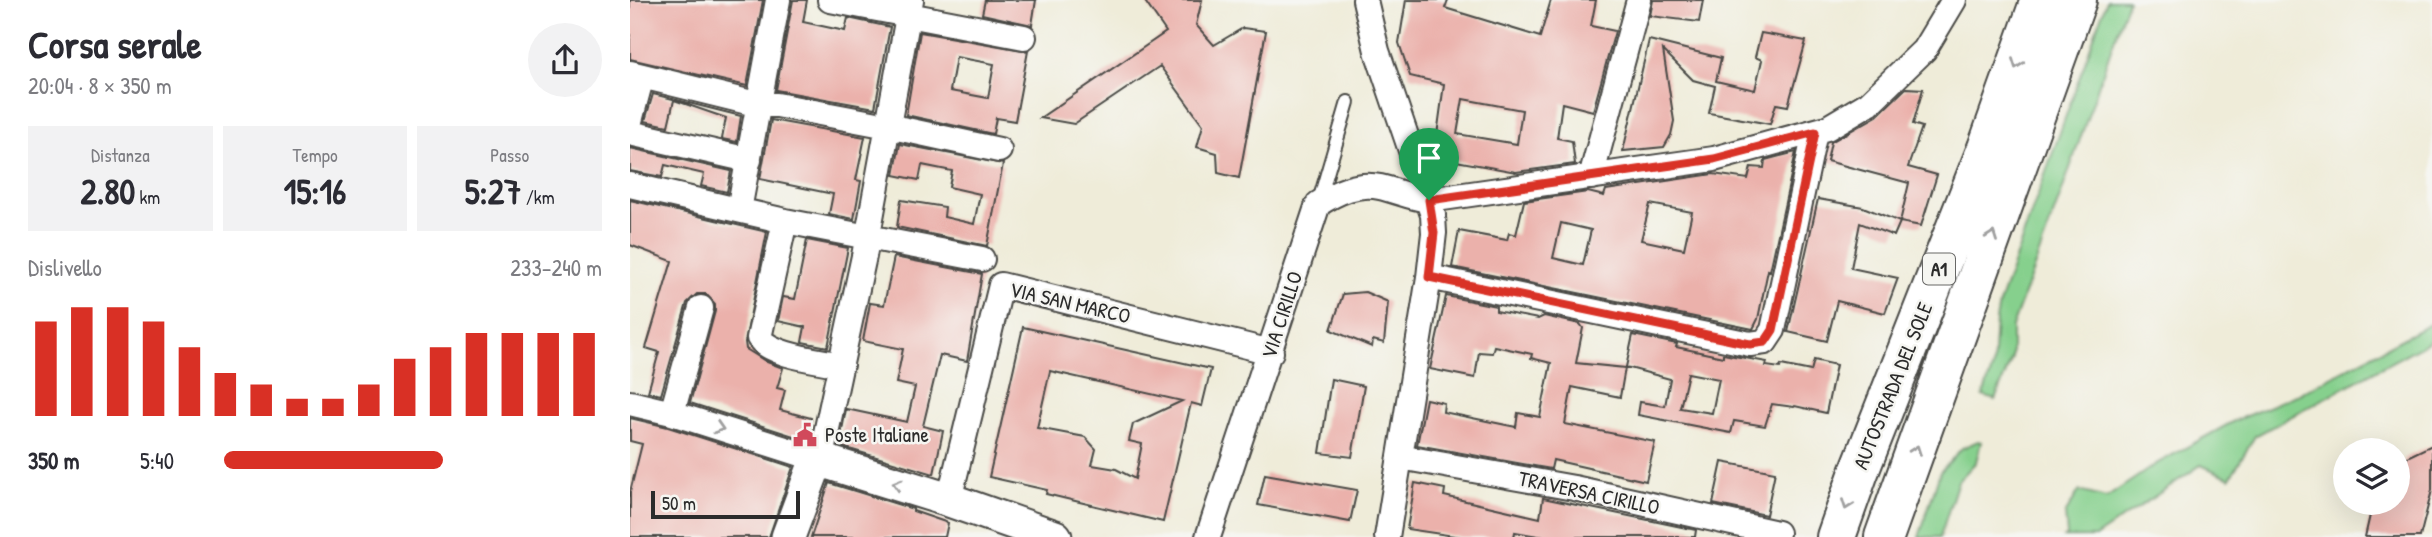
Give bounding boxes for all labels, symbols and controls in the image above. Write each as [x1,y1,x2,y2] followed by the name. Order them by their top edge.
[28,18,202,70] text: Corsa serale
[528,23,602,97] button: share
[2011,58,2025,70] one-way arrow
[28,70,172,101] text: 20:04 · 8 × 350 m
[1399,128,1459,200] pin
[1410,139,1448,177] icon: arrive
[91,142,150,168] text: Distanza
[292,142,338,168] text: Tempo
[490,142,529,168] text: Passo
[80,168,135,215] text: 2.80
[284,168,346,215] text: 15:16
[465,168,521,215] text: 5:27
[135,184,160,210] text: km
[521,184,555,210] text: /km
[1984,230,1998,242] one-way arrow
[28,252,102,283] text: Dislivello
[510,252,602,283] text: 233–240 m
[1923,254,1955,284] road number: A1
[1254,268,1309,362] street label: VIA CIRILLO
[1007,275,1133,330] street label: VIA SAN MARCO
[1846,298,1939,474] street label: AUTOSTRADA DEL SOLE
[713,419,725,434] one-way arrow
[825,420,929,449] place label: Poste Italiane
[791,421,819,449] public building icon: Poste Italiane
[2333,438,2410,515] map controls
[2333,438,2410,515] button: layers
[1908,444,1922,456] one-way arrow
[28,445,79,476] text: 350 m
[140,445,174,476] text: 5:40
[1516,463,1662,522] street label: TRAVERSA CIRILLO
[892,478,904,492] one-way arrow
[651,488,800,520] scale bar
[662,490,696,516] text: 50 m
[1841,498,1855,510] one-way arrow

